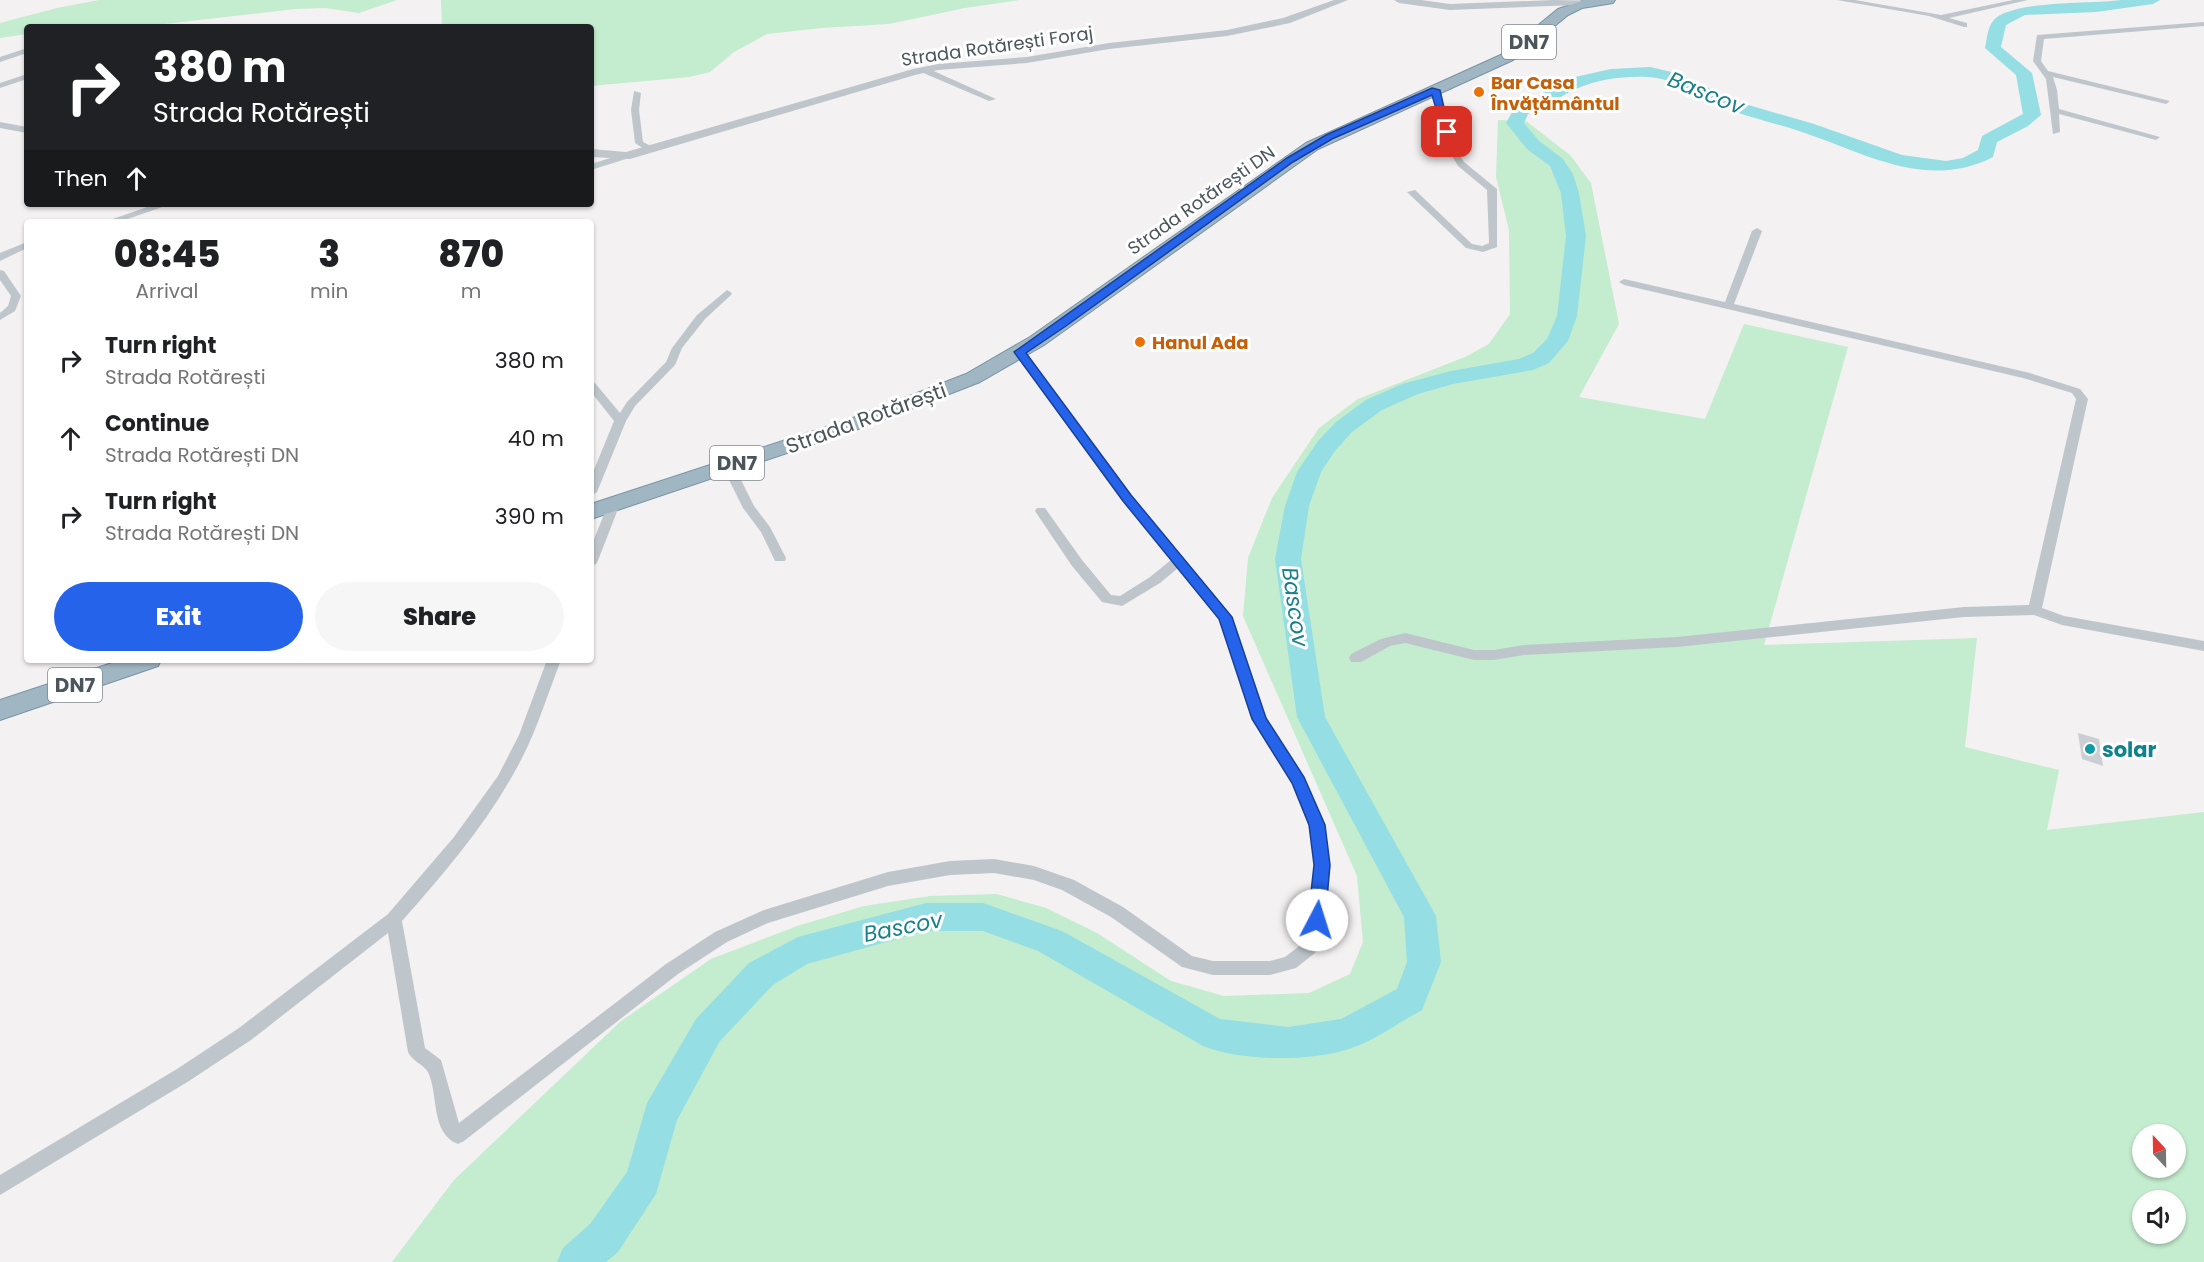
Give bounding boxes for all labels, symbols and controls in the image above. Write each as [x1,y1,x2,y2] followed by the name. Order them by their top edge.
[900,20,1094,72] street label: Strada Rotărești Foraj
[1502,25,1556,59] road number: DN7
[153,38,286,97] text: 380 m
[54,48,132,126] icon: right
[1663,64,1750,123] water label: Bascov
[1490,70,1620,116] place label: Bar Casa Învățământul
[1472,85,1486,99] marker: Bar Casa Învățământul
[153,94,370,131] text: Strada Rotărești
[1421,106,1472,157] pin
[1430,115,1463,148] icon: arrive
[1122,140,1280,260] street label: Strada Rotărești DN
[120,162,153,195] icon: ahead
[54,163,108,194] text: Then
[114,229,220,280] text: 08:45
[318,229,340,280] text: 3
[438,229,504,280] text: 870
[136,277,199,305] text: Arrival
[310,277,348,305] text: min
[461,277,481,305] text: m
[105,330,216,361] text: Turn right
[1152,330,1248,355] place label: Hanul Ada
[1133,335,1147,349] marker: Hanul Ada
[54,344,87,377] icon: right
[495,345,564,376] text: 380 m
[105,363,266,391] text: Strada Rotărești
[782,376,950,460] street label: Strada Rotărești
[105,408,209,439] text: Continue
[54,422,87,455] icon: ahead
[508,423,564,454] text: 40 m
[105,441,299,469] text: Strada Rotărești DN
[710,446,764,480] road number: DN7
[105,486,216,517] text: Turn right
[54,500,87,533] icon: right
[495,501,564,532] text: 390 m
[105,519,299,547] text: Strada Rotărești DN
[1274,565,1316,650] water label: Bascov
[54,582,303,651] button: Exit
[315,582,564,651] button: Share
[48,668,102,702] road number: DN7
[2102,735,2157,764] place label: solar
[2083,742,2097,756] marker: solar
[1285,888,1349,952] position arrow
[861,904,947,950] water label: Bascov
[2132,1124,2186,1178] north arrow
[2132,1124,2186,1244] map controls
[2132,1190,2186,1244] button: sound

